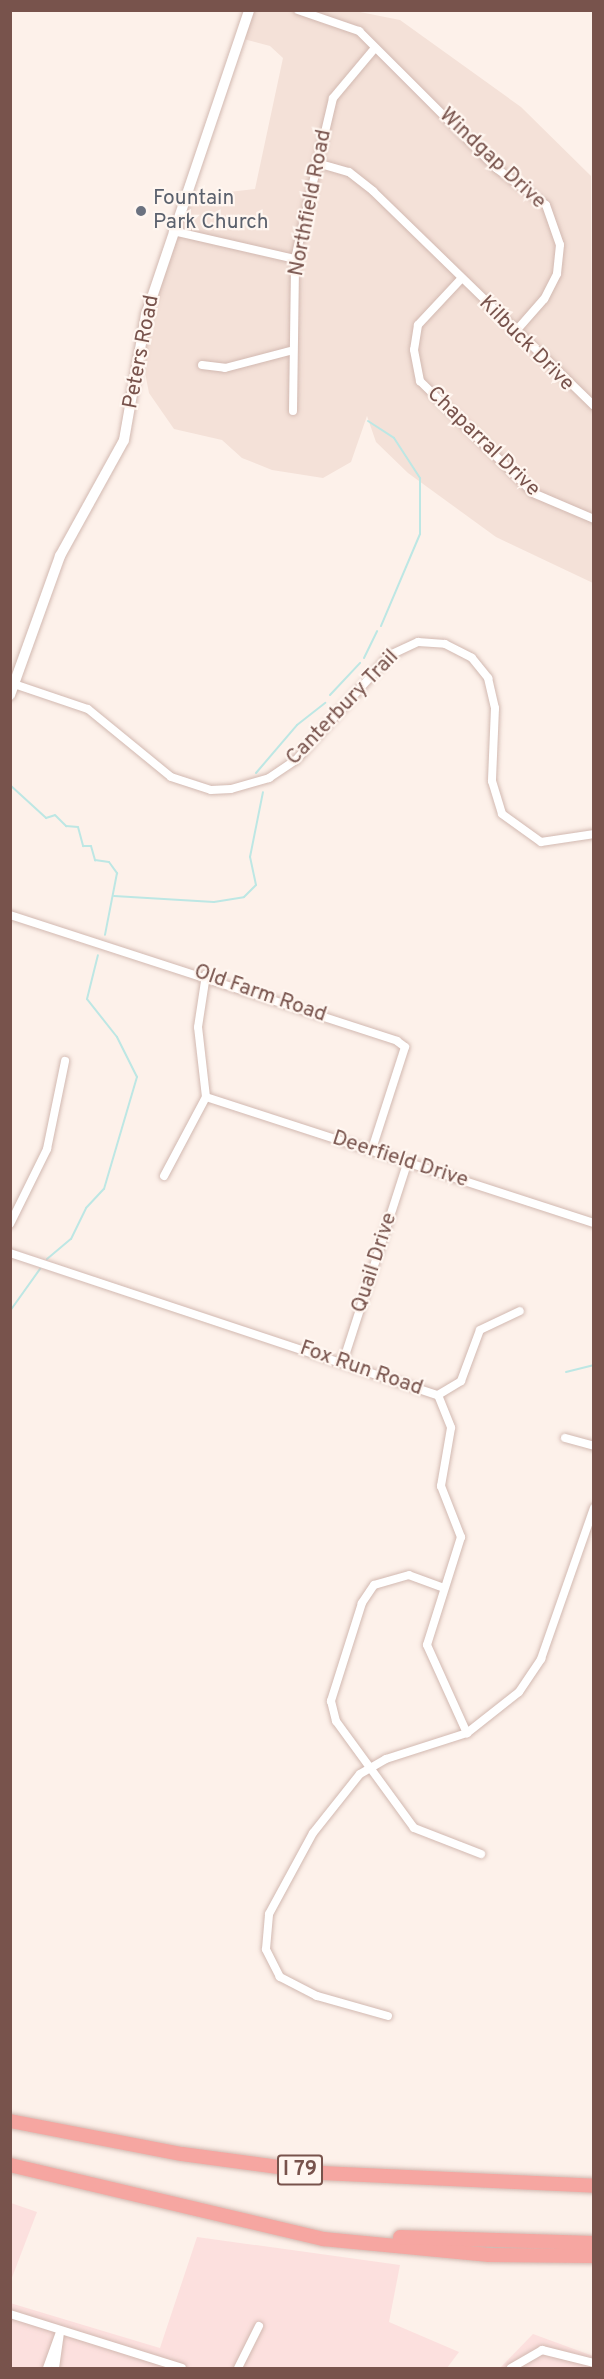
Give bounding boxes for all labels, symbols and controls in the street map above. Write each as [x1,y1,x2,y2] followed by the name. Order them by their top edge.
[433,103,551,215] street label: Windgap Drive
[284,128,338,278] street label: Northfield Road
[153,186,269,236] place label: Fountain Park Church
[134,204,148,218] marker: Fountain Park Church
[473,291,579,397] street label: Kilbuck Drive
[119,293,165,411] street label: Peters Road
[421,382,545,502] street label: Chaparral Drive
[281,645,405,771] street label: Canterbury Trail
[190,960,330,1028] street label: Old Farm Road
[329,1126,471,1194] street label: Deerfield Drive
[347,1210,403,1316] street label: Quail Drive
[296,1336,426,1402] street label: Fox Run Road
[276,2153,324,2187] road number: I 79

